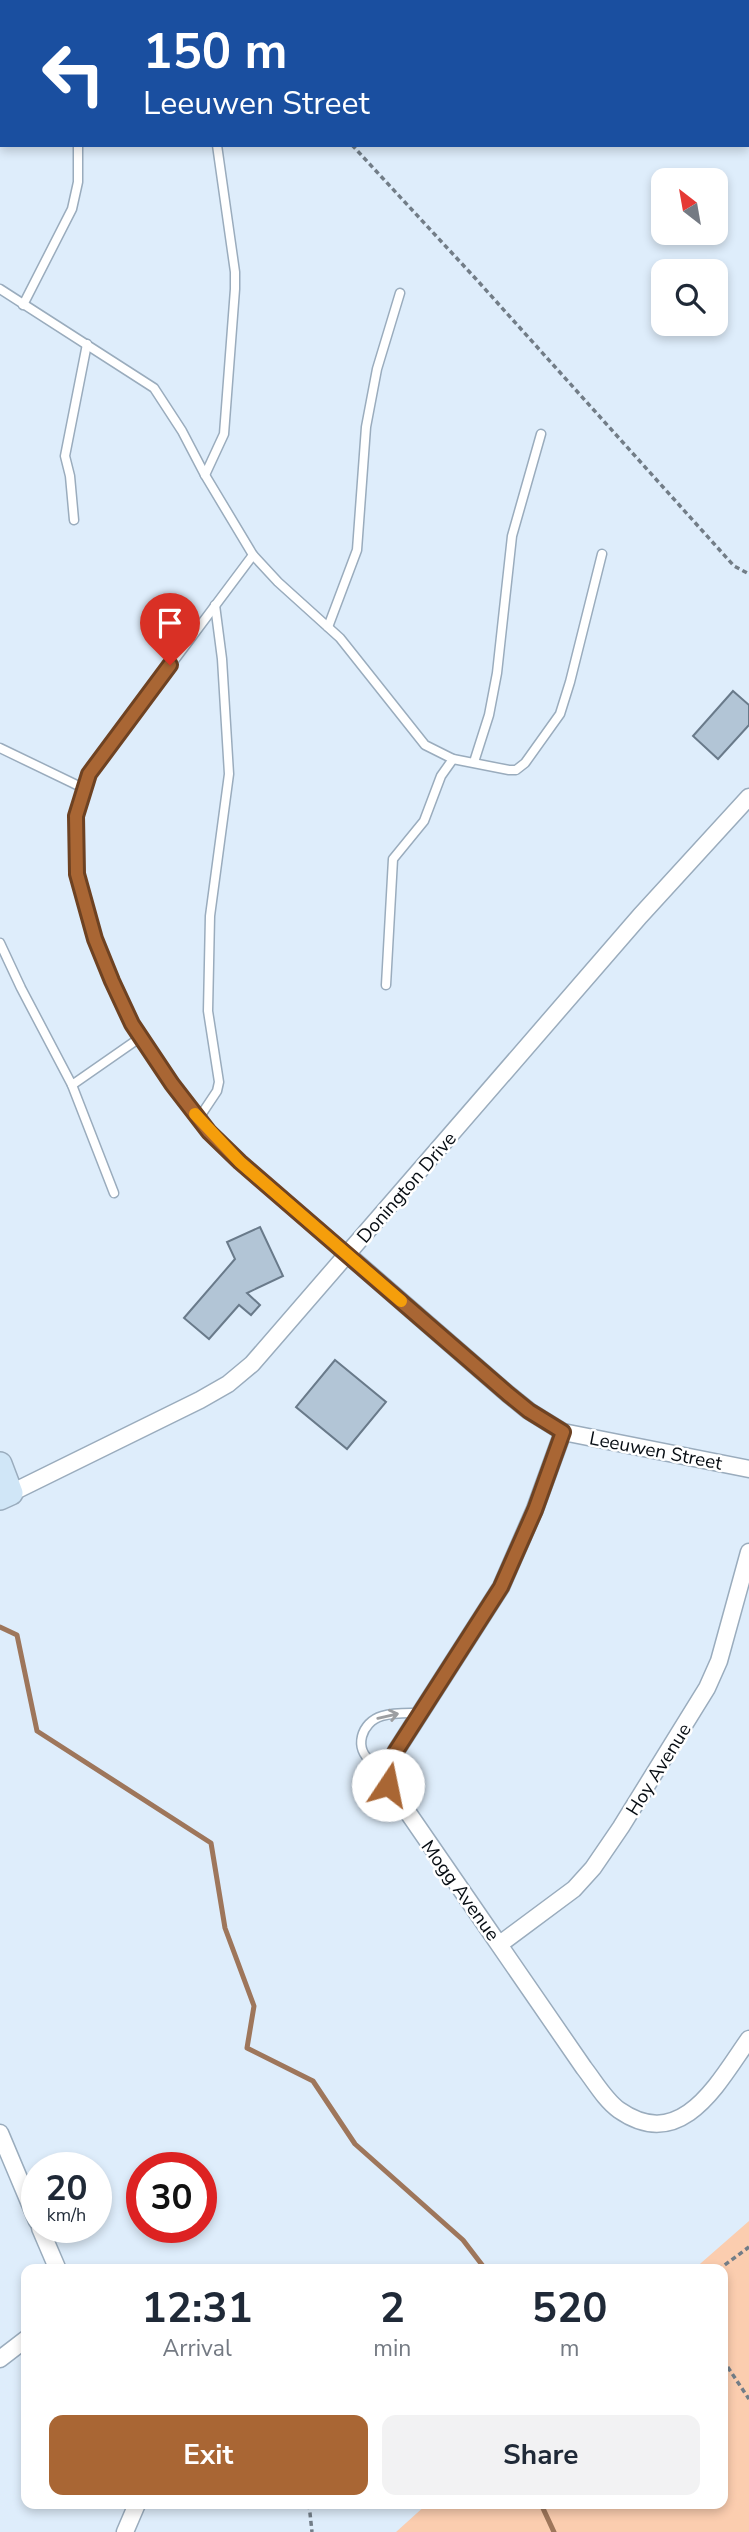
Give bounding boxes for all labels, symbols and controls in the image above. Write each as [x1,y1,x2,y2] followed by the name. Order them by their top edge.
[143,18,287,85] text: 150 m
[28,28,119,119] icon: left
[143,82,370,125] text: Leeuwen Street
[651,168,728,245] north arrow
[651,168,728,336] map controls
[651,259,728,336] button: search
[140,593,200,665] pin
[151,604,189,642] icon: arrive
[351,1126,462,1249] street label: Donington Drive
[587,1425,725,1477] street label: Leeuwen Street
[376,1709,399,1722] one-way arrow
[620,1718,697,1821] street label: Hoy Avenue
[351,1748,425,1822] position arrow
[415,1835,506,1946] street label: Mogg Avenue
[126,2152,217,2243] speed limit sign: 30
[45,2165,88,2212] text: 20
[47,2203,86,2227] text: km/h
[142,2280,253,2337] text: 12:31
[380,2280,405,2337] text: 2
[532,2280,607,2337] text: 520
[163,2333,232,2364] text: Arrival
[373,2333,411,2364] text: min
[560,2333,580,2364] text: m
[49,2415,368,2495] button: Exit
[382,2415,700,2495] button: Share

